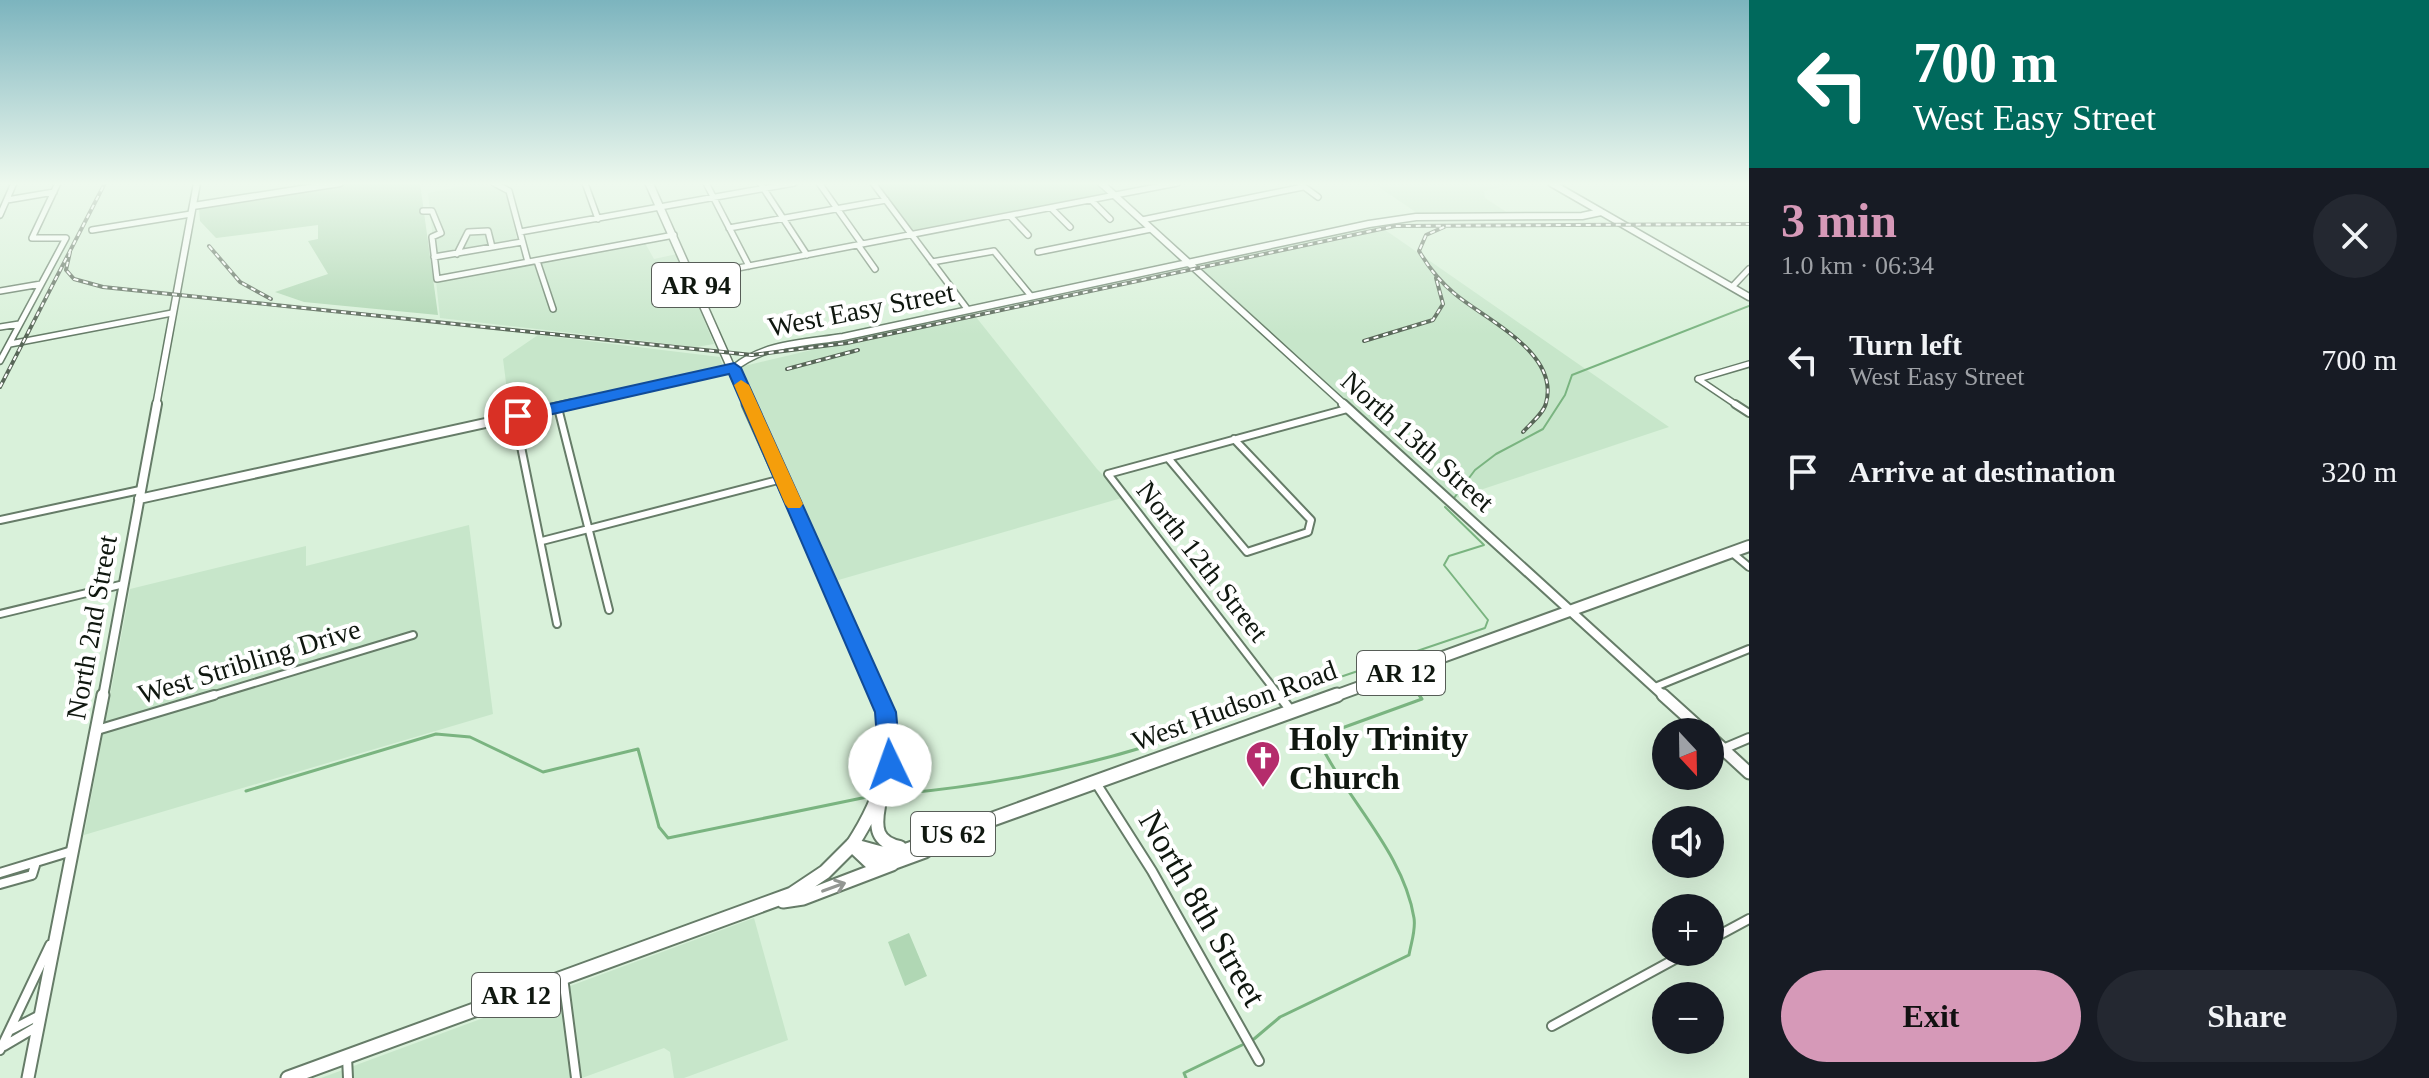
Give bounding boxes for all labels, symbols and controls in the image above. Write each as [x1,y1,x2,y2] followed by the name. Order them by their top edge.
[1781,32,1885,136] icon: left
[1913,32,2058,94] text: 700 m
[1913,98,2156,138] text: West Easy Street
[1781,194,1897,247] text: 3 min
[2313,194,2397,278] button: close
[1781,251,1934,280] text: 1.0 km · 06:34
[652,263,740,307] road number: AR 94
[765,276,957,343] street label: West Easy Street
[1849,328,1962,361] text: Turn left
[1781,338,1825,382] icon: left
[2321,343,2397,376] text: 700 m
[1849,362,2025,391] text: West Easy Street
[1335,365,1500,518] street label: North 13th Street
[484,382,552,450] pin
[496,394,540,438] icon: arrive
[1781,450,1825,494] icon: arrive
[1849,455,2116,488] text: Arrive at destination
[2321,455,2397,488] text: 320 m
[1131,475,1275,648] street label: North 12th Street
[60,532,123,722] street label: North 2nd Street
[134,613,364,710] street label: West Stribling Drive
[1357,651,1445,695] road number: AR 12
[1128,654,1341,757] street label: West Hudson Road
[1652,718,1724,790] north arrow
[1652,718,1724,1054] map controls
[1289,720,1468,796] place label: Holy Trinity Church
[848,723,932,807] position arrow
[1244,739,1282,789] church icon: Holy Trinity Church
[1132,804,1274,1013] street label: North 8th Street
[1652,806,1724,878] button: sound
[911,812,995,856] road number: US 62
[821,879,845,893] one-way arrow
[1652,894,1724,966] button: +
[1781,970,2081,1062] button: Exit
[2097,970,2397,1062] button: Share
[472,973,560,1017] road number: AR 12
[1652,982,1724,1054] button: −

